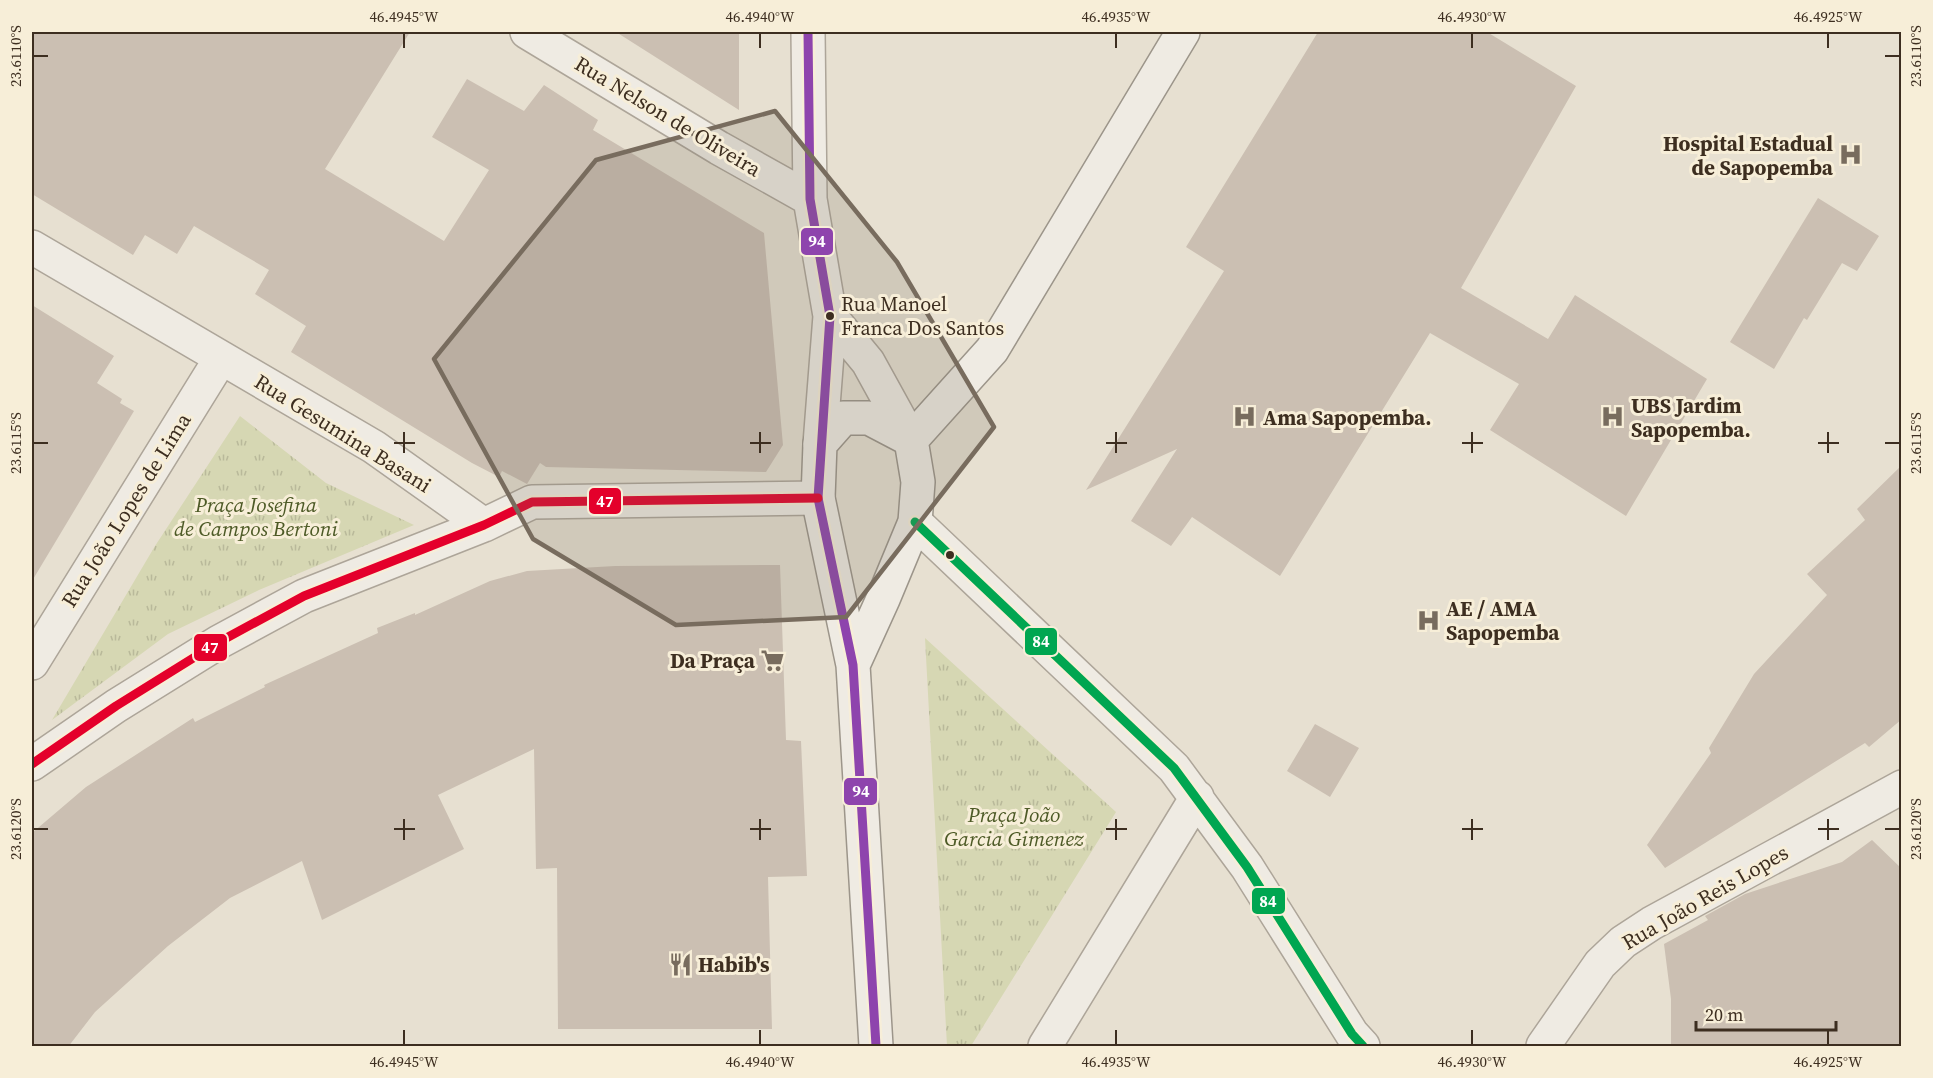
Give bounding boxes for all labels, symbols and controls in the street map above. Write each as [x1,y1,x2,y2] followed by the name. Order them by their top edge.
[370,6,439,27] text: 46.4945°W
[726,6,795,27] text: 46.4940°W
[1082,6,1151,27] text: 46.4935°W
[1438,6,1507,27] text: 46.4930°W
[1794,6,1863,27] text: 46.4925°W
[5,25,26,87] text: 23.6110°S
[1905,25,1926,87] text: 23.6110°S
[569,49,767,183] street label: Rua Nelson de Oliveira
[1663,129,1834,182] place label: Hospital Estadual de Sapopemba
[1838,142,1864,168] hospital icon: Hospital Estadual de Sapopemba
[800,227,834,256] line badge: 94
[808,230,826,252] text: 94
[841,290,1004,342] place label: Rua Manoel Franca Dos Santos
[824,310,836,322] marker: Rua Manoel Franca Dos Santos
[249,367,437,499] street label: Rua Gesumina Basani
[1631,391,1751,444] place label: UBS Jardim Sapopemba.
[1263,403,1432,432] place label: Ama Sapopemba.
[1232,404,1258,430] hospital icon: Ama Sapopemba.
[1600,404,1626,430] hospital icon: UBS Jardim Sapopemba.
[54,407,198,613] street label: Rua João Lopes de Lima
[5,412,26,474] text: 23.6115°S
[1905,412,1926,474] text: 23.6115°S
[588,487,622,515] line badge: 47
[174,490,338,543] park label: Praça Josefina de Campos Bertoni
[596,490,614,512] text: 47
[944,549,956,561] unlabelled marker
[1446,594,1560,647] place label: AE / AMA Sapopemba
[1415,607,1441,633] hospital icon: AE / AMA Sapopemba
[1024,627,1058,656] line badge: 84
[1032,630,1050,652] text: 84
[193,633,228,662] line badge: 47
[201,636,219,658] text: 47
[670,646,756,675] place label: Da Praça
[760,647,786,673] supermarket icon: Da Praça
[843,777,878,806] line badge: 94
[852,780,870,802] text: 94
[5,798,26,860] text: 23.6120°S
[1905,798,1926,860] text: 23.6120°S
[944,800,1085,853] park label: Praça João Garcia Gimenez
[1616,838,1794,956] street label: Rua João Reis Lopes
[1251,887,1286,915] line badge: 84
[1259,890,1277,912] text: 84
[698,950,770,979] place label: Habib's
[667,951,693,977] restaurant icon: Habib's
[1696,994,1836,1032] scale bar
[1705,1002,1743,1027] text: 20 m
[370,1051,439,1072] text: 46.4945°W
[726,1051,795,1072] text: 46.4940°W
[1082,1051,1151,1072] text: 46.4935°W
[1438,1051,1507,1072] text: 46.4930°W
[1794,1051,1863,1072] text: 46.4925°W

